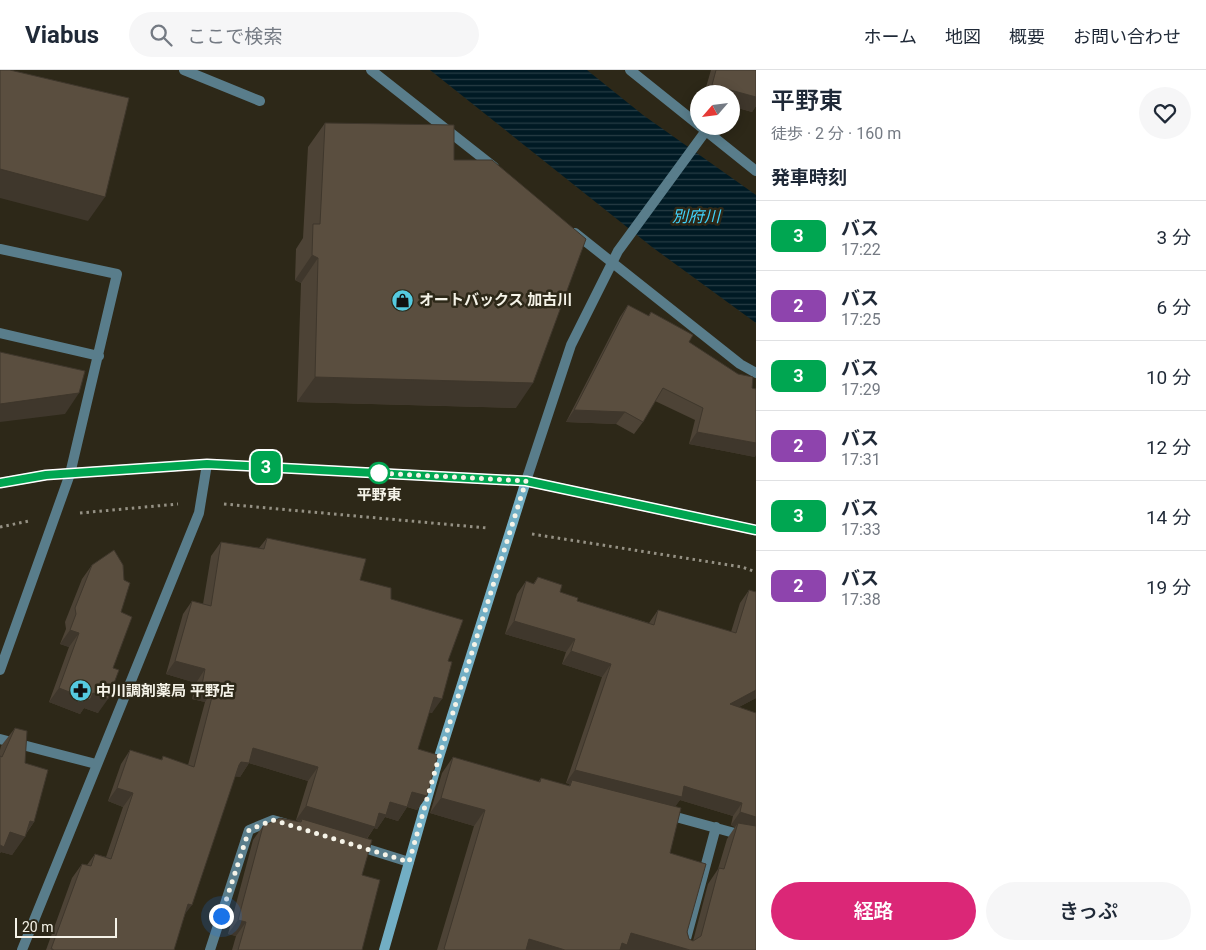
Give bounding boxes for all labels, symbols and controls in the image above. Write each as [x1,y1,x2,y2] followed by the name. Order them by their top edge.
[129,12,479,57] search box
[25,21,99,49] text: Viabus
[147,21,175,49] icon: search
[187,25,282,48] text: ここで検索
[864,26,917,47] text: ホーム
[945,26,981,47] text: 地図
[1009,26,1045,47] text: 概要
[1073,26,1181,47] text: お問い合わせ
[690,85,740,135] north arrow
[690,85,740,135] map controls
[771,87,843,115] text: 平野東
[1139,87,1191,139] button: heart
[771,124,901,143] text: 徒歩 · 2 分 · 160 m
[771,166,847,189] text: 発車時刻
[672,207,722,226] water label: 別府川
[841,217,879,240] text: バス
[793,225,804,246] text: 3
[1157,226,1191,249] text: 3 分
[841,240,881,259] text: 17:22
[841,287,879,310] text: バス
[391,288,415,312] shop icon: オートバックス 加古川
[419,291,572,309] place label: オートバックス 加古川
[793,295,804,316] text: 2
[1157,296,1191,319] text: 6 分
[841,310,881,329] text: 17:25
[841,357,879,380] text: バス
[793,365,804,386] text: 3
[1146,366,1191,389] text: 10 分
[841,380,881,399] text: 17:29
[841,427,879,450] text: バス
[793,435,804,456] text: 2
[1146,436,1191,459] text: 12 分
[841,450,881,469] text: 17:31
[250,451,282,483] line badge: 3
[261,456,271,477] text: 3
[368,462,390,484] marker: 平野東
[356,486,402,504] place label: 平野東
[841,497,879,520] text: バス
[793,505,804,526] text: 3
[1146,506,1191,529] text: 14 分
[841,520,881,539] text: 17:33
[841,567,879,590] text: バス
[793,575,804,596] text: 2
[1146,576,1191,599] text: 19 分
[841,590,881,609] text: 17:38
[68,679,92,703] pharmacy icon: 中川調剤薬局 平野店
[96,682,235,700] place label: 中川調剤薬局 平野店
[771,882,976,940] button: 経路
[986,882,1191,940] button: きっぷ
[209,904,234,929] your location
[15,915,118,938] scale bar
[22,919,54,935] text: 20 m

